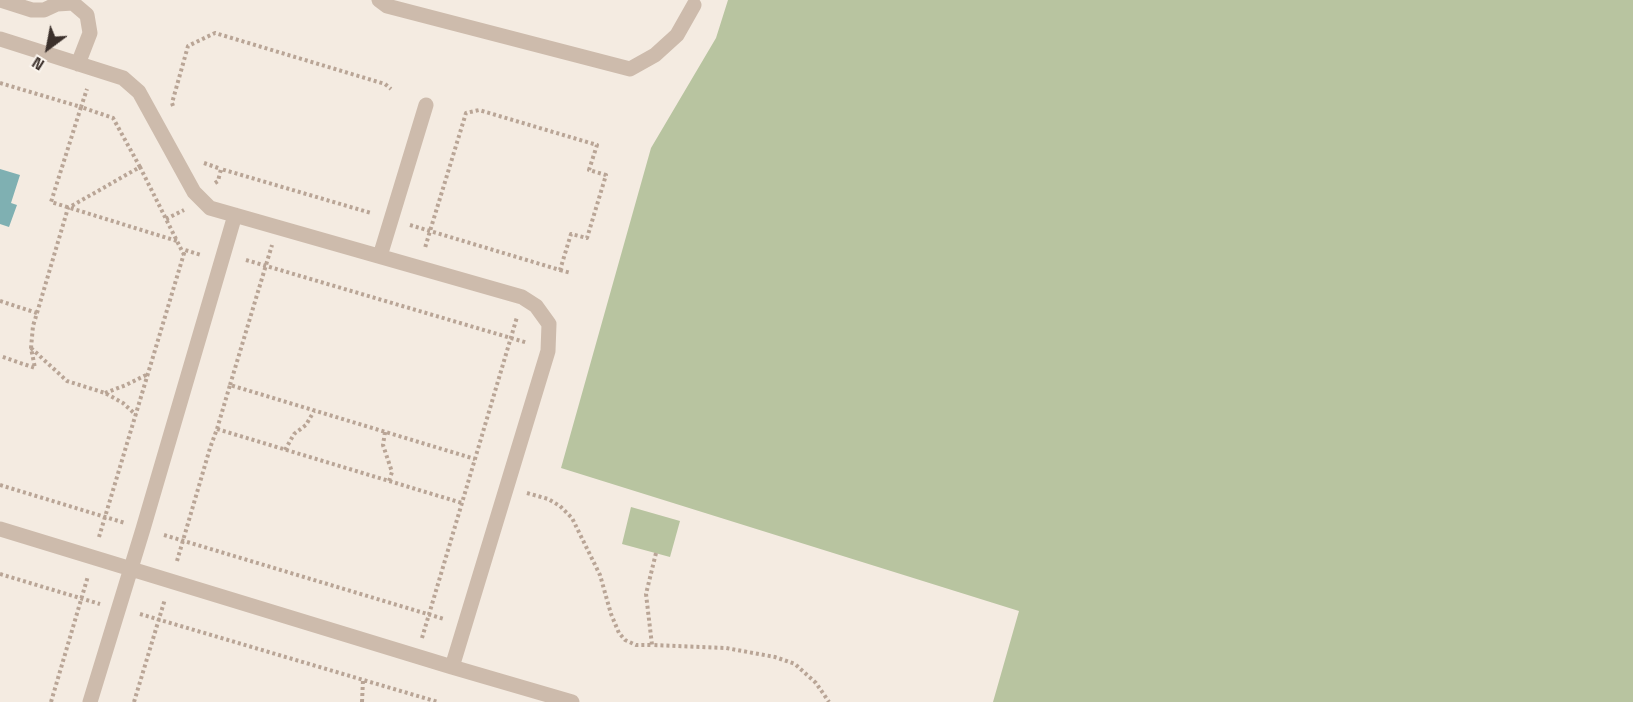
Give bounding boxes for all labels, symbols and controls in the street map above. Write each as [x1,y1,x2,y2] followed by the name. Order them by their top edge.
[18,18,78,78] north arrow
[28,52,48,75] text: N

